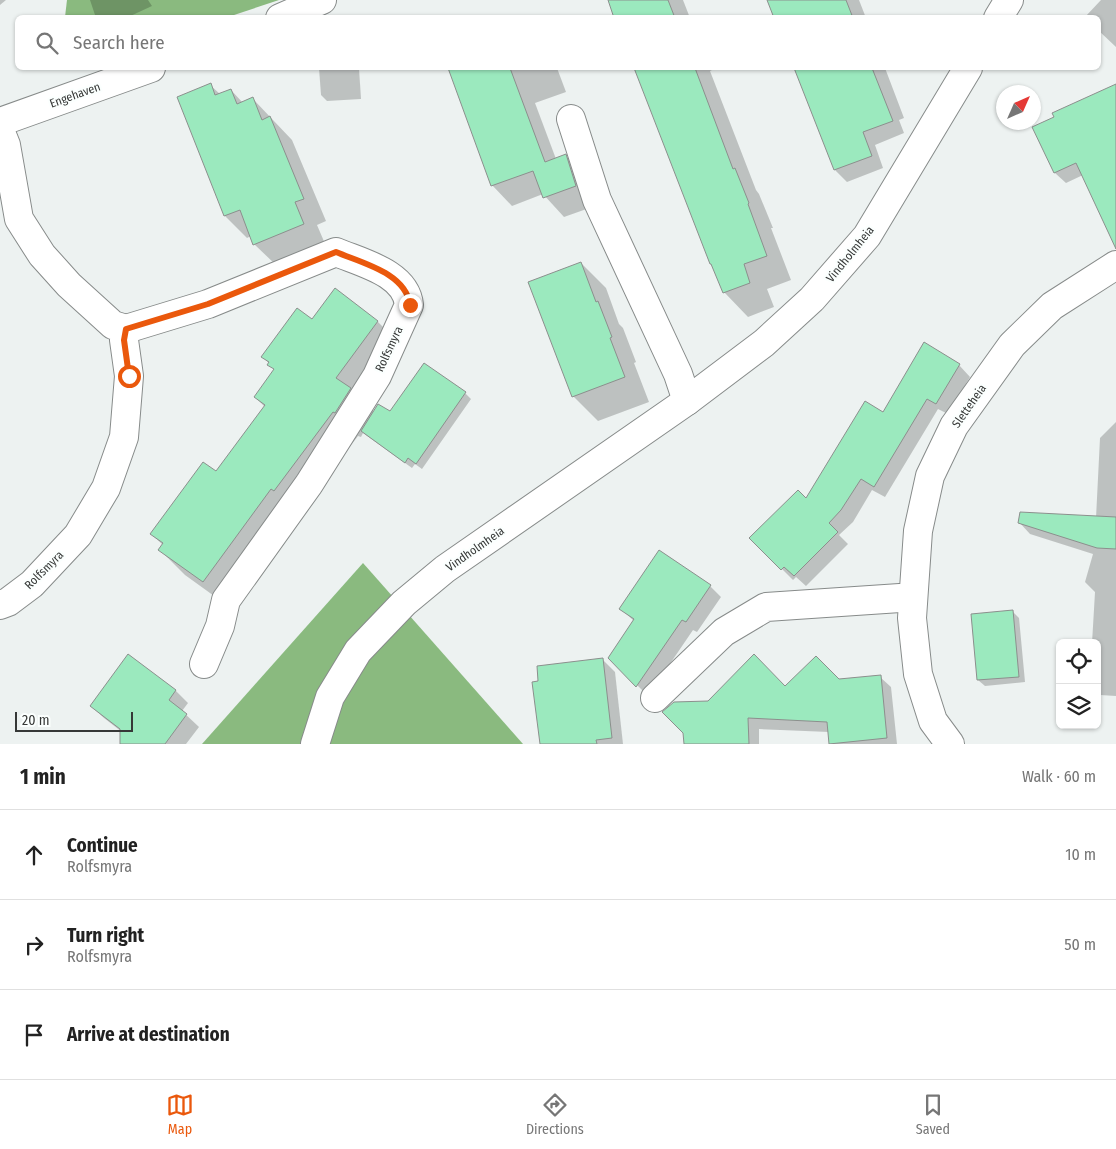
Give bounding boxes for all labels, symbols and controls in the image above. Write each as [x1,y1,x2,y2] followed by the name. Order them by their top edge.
[15,15,1101,70] search box
[33,29,61,57] icon: search
[73,31,165,54] text: Search here
[48,79,102,111] street label: Engehaven
[996,85,1041,130] north arrow
[823,223,877,285] street label: Vindholmheia
[399,294,422,317] route end
[372,324,406,374] street label: Rolfsmyra
[118,365,141,388] route start
[949,382,989,430] street label: Sletteheia
[443,524,507,574] street label: Vindholmheia
[22,548,66,592] street label: Rolfsmyra
[1056,639,1101,729] map controls
[1056,639,1101,684] button: locate
[1056,684,1101,729] button: layers
[15,709,132,732] scale bar
[22,712,50,729] text: 20 m
[20,764,66,790] text: 1 min
[1022,767,1096,786] text: Walk · 60 m
[67,834,138,857] text: Continue
[20,841,48,869] icon: ahead
[1065,845,1096,864] text: 10 m
[67,857,132,876] text: Rolfsmyra
[67,924,144,947] text: Turn right
[20,931,48,959] icon: right
[1064,935,1096,954] text: 50 m
[67,947,132,966] text: Rolfsmyra
[20,1021,48,1049] icon: arrive
[67,1023,230,1046] text: Arrive at destination
[166,1091,194,1138] tab: Map
[526,1091,584,1138] tab: Directions
[916,1091,950,1138] tab: Saved

